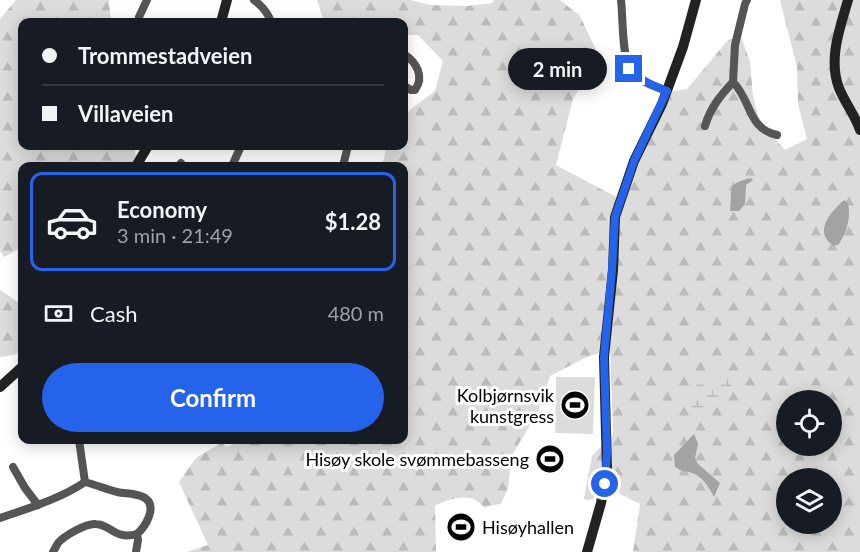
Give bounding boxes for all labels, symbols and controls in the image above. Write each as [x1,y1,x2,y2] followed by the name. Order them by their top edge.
[78,42,252,69] text: Trommestadveien
[509,48,608,90] callout: 2 min
[615,55,642,82] route end
[533,57,582,81] text: 2 min
[78,100,173,127] text: Villaveien
[45,195,99,249] icon: car
[117,196,207,223] text: Economy
[325,208,381,235] text: $1.28
[117,223,233,247] text: 3 min · 21:49
[42,297,75,330] icon: cash
[90,300,137,327] text: Cash
[328,301,384,325] text: 480 m
[42,363,384,432] button: Confirm
[457,384,555,427] place label: Kolbjørnsvik kunstgress
[559,389,591,421] sports icon: Kolbjørnsvik kunstgress
[776,390,842,534] map controls
[776,390,842,456] button: locate
[534,443,566,475] sports icon: Hisøy skole svømmebasseng
[305,448,529,470] place label: Hisøy skole svømmebasseng
[776,468,842,534] button: layers
[591,470,618,497] route start
[445,511,477,543] sports icon: Hisøyhallen
[482,516,574,538] place label: Hisøyhallen

